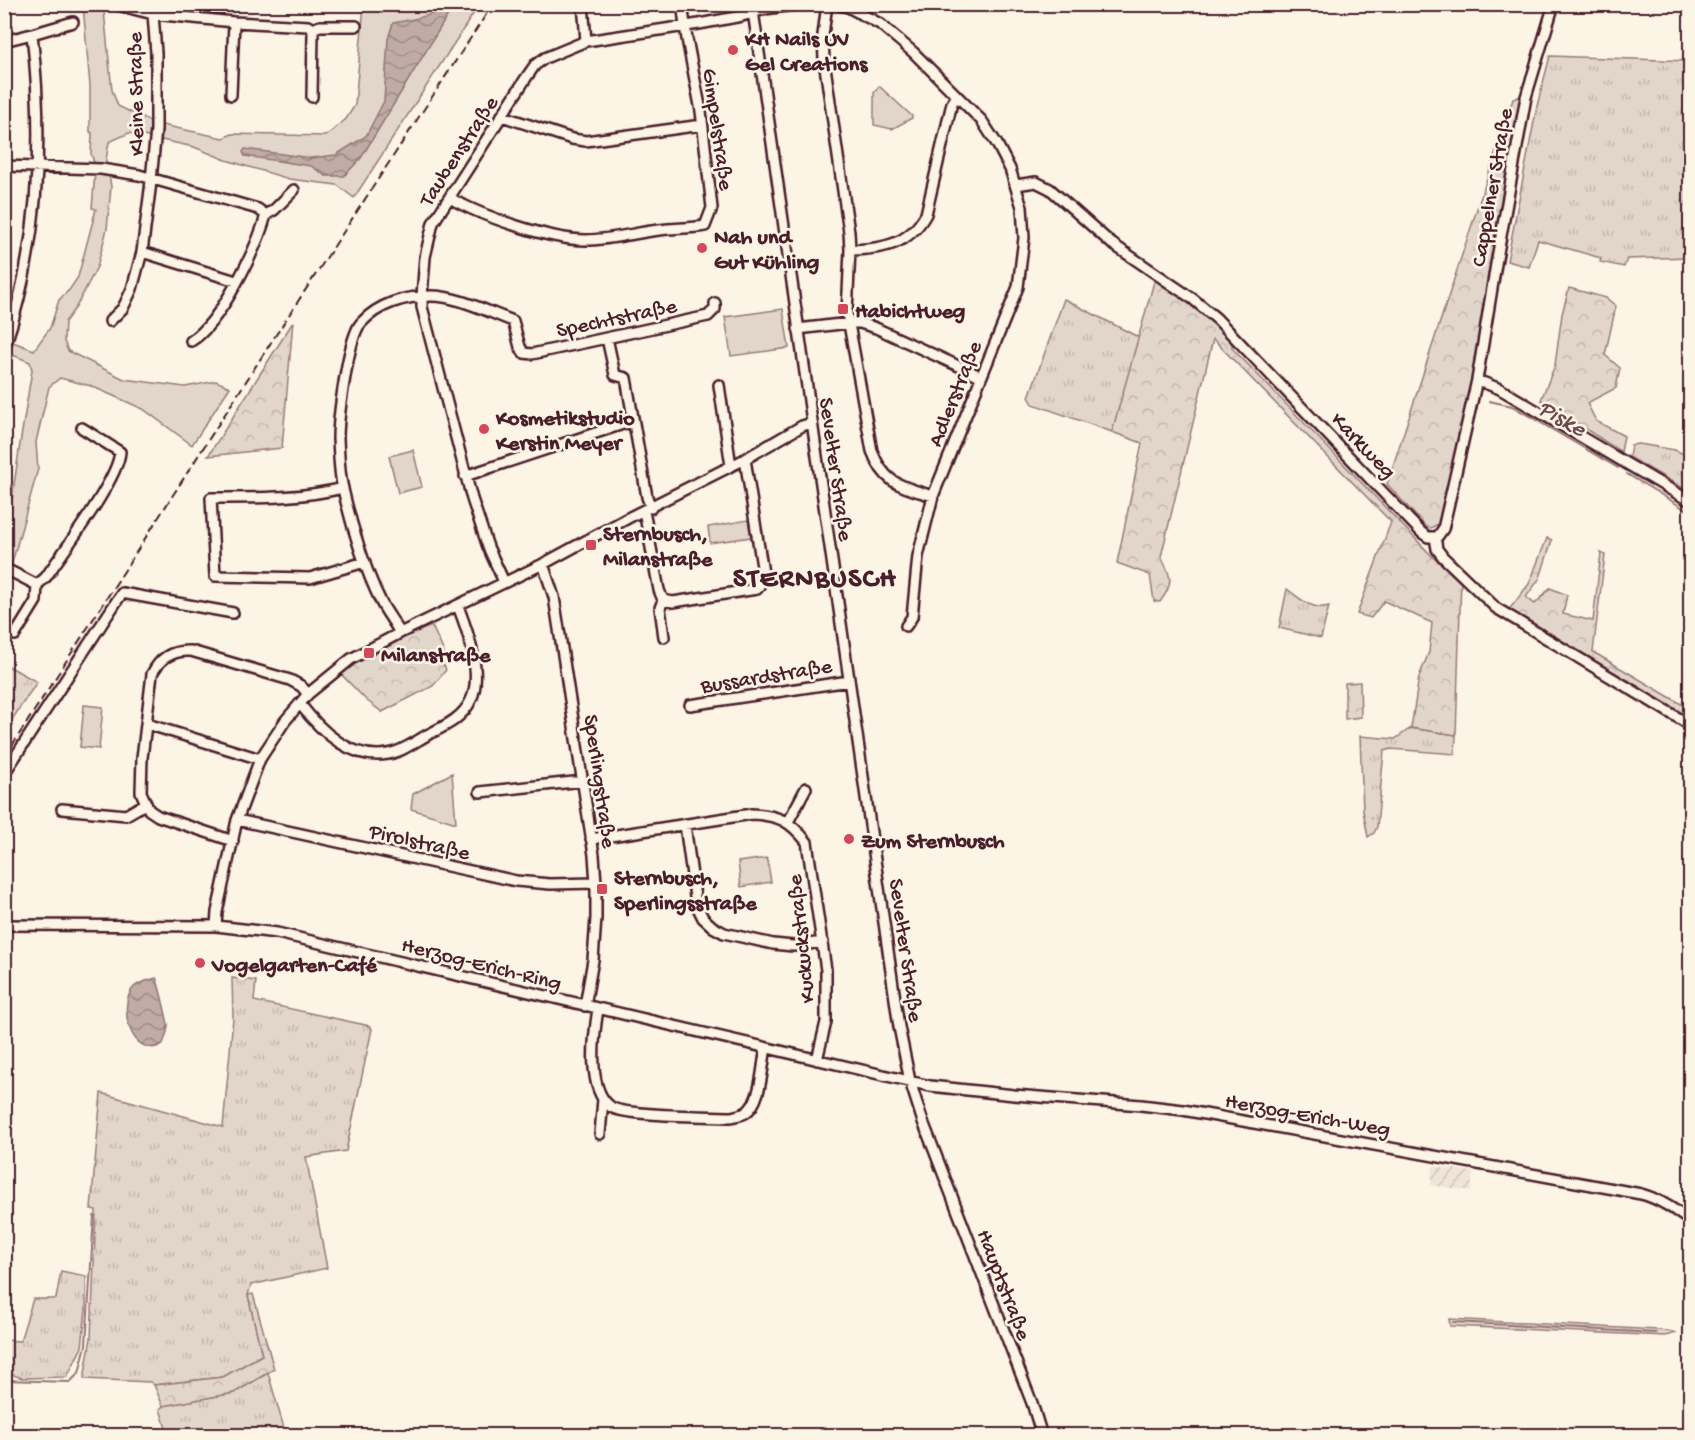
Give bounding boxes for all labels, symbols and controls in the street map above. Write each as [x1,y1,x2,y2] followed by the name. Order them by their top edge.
[744,28,869,79] place label: KH Nails UV Gel Creations
[124,31,152,156] street label: Kleine Straße
[726,43,740,57] marker: KH Nails UV Gel Creations
[695,67,738,193] street label: Gimpelstraße
[414,92,506,214] street label: Taubenstraße
[1467,106,1521,269] street label: Cappelner Straße
[714,226,820,277] place label: Nah und Gut Kühling
[695,241,709,255] marker: Nah und Gut Kühling
[554,294,680,345] street label: Spechtstraße
[855,300,966,326] place label: Habichtweg
[836,302,850,316] marker: Habichtweg
[924,337,990,451] street label: Adlerstraße
[1532,395,1592,446] water label: Piske
[811,396,857,544] street label: Sevelter Straße
[495,407,635,458] place label: Kosmetikstudio Kerstin Meyer
[1324,408,1400,486] street label: Karkweg
[477,422,491,436] marker: Kosmetikstudio Kerstin Meyer
[603,523,713,574] place label: Sternbusch, Milanstraße
[584,538,598,552] marker: Sternbusch, Milanstraße
[733,564,897,597] district label: STERNBUSCH
[381,644,491,670] place label: Milanstraße
[362,646,376,660] marker: Milanstraße
[698,655,835,701] street label: Bussardstraße
[576,713,620,851] street label: Sperlingstraße
[365,819,473,868] street label: Pirolstraße
[861,830,1005,856] place label: Zum Sternbusch
[842,832,856,846] marker: Zum Sternbusch
[614,867,757,918] place label: Sternbusch, Sperlingsstraße
[783,872,823,1004] street label: Kuckuckstraße
[881,877,927,1025] street label: Sevelter Straße
[595,882,609,896] marker: Sternbusch, Sperlingsstraße
[398,933,564,998] street label: Herzog-Erich-Ring
[211,954,377,980] place label: Vogelgarten-Café
[193,956,207,970] marker: Vogelgarten-Café
[1223,1090,1392,1144] street label: Herzog-Erich-Weg
[969,1226,1036,1345] street label: Hauptstraße

